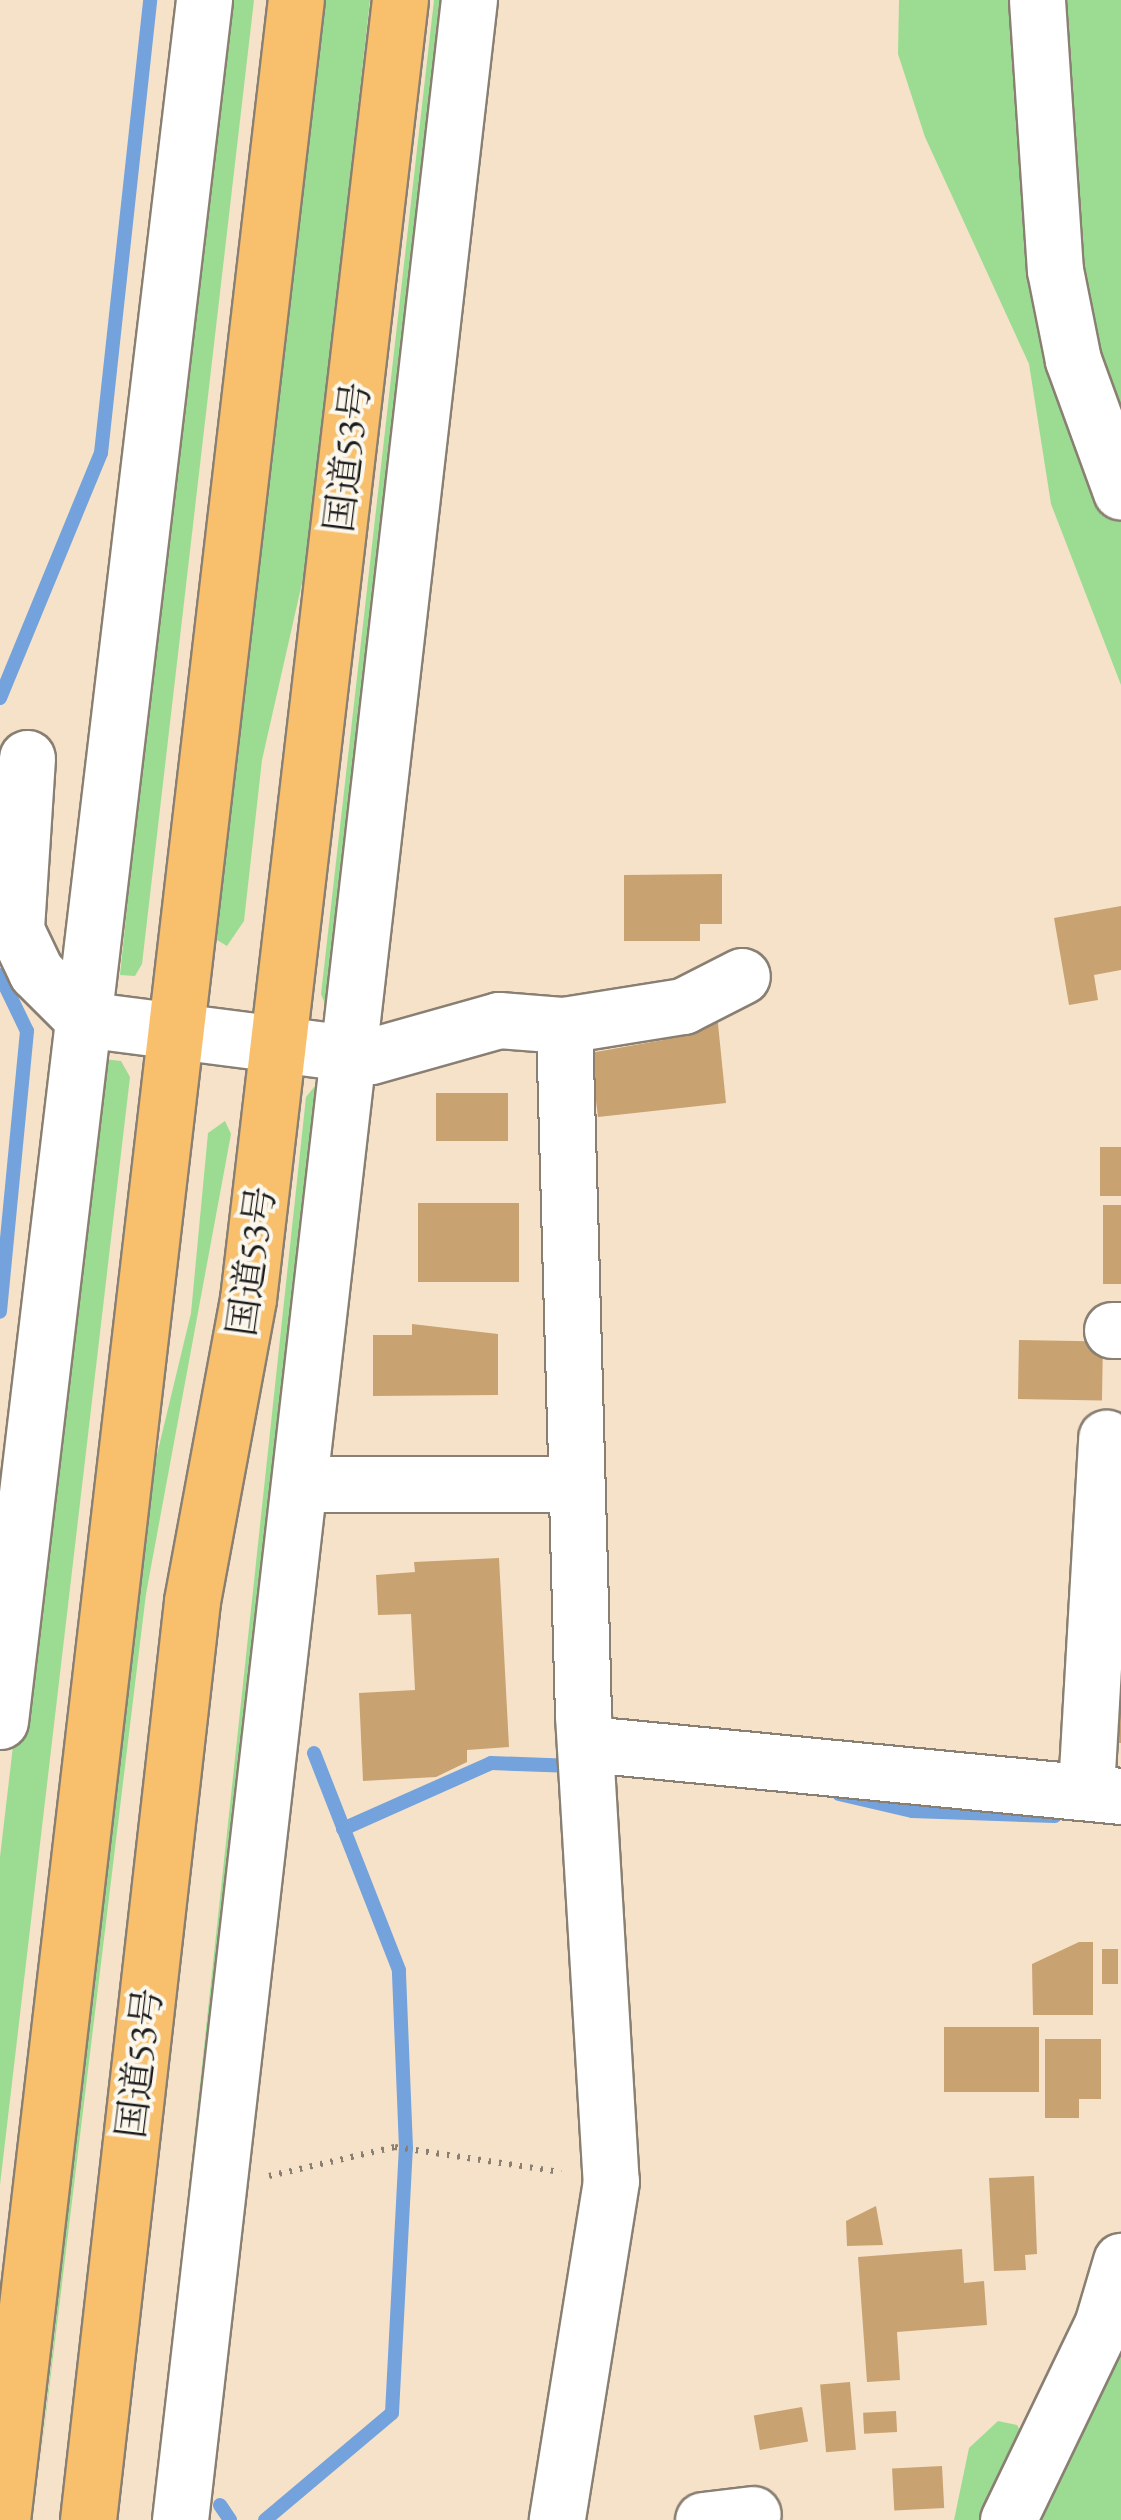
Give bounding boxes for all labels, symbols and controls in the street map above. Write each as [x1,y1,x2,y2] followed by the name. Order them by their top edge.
[315,380,379,534] street label: 国道53号
[218,1183,284,1339] street label: 国道53号
[107,1986,171,2140] street label: 国道53号

